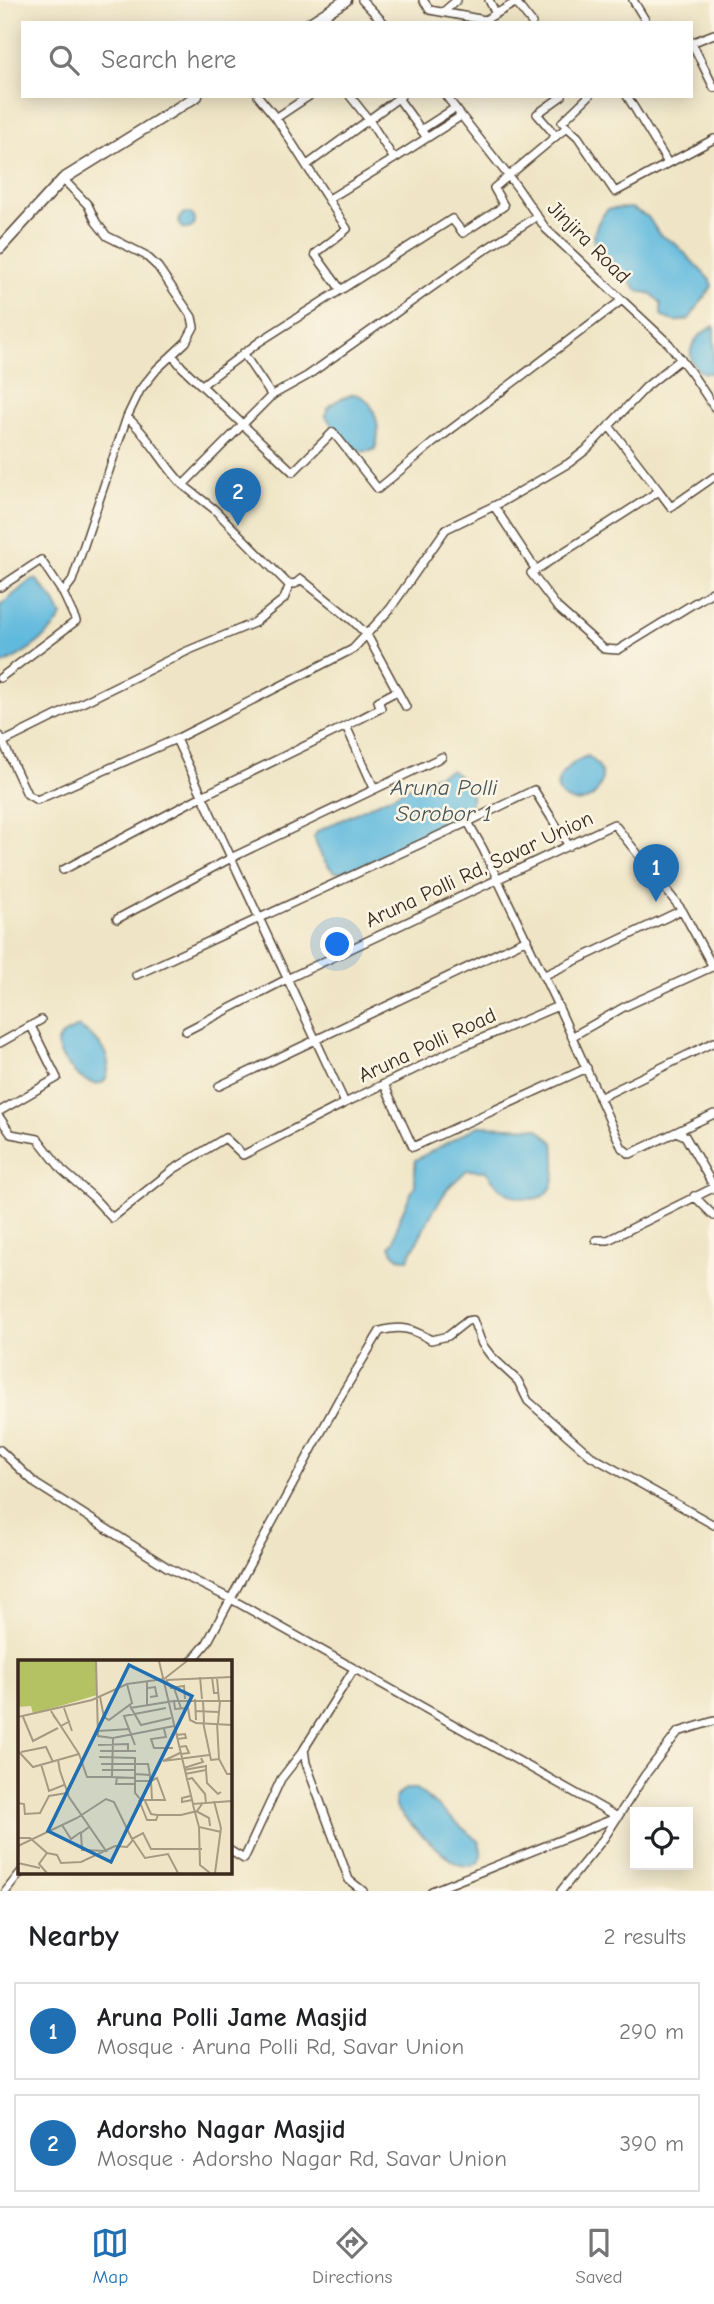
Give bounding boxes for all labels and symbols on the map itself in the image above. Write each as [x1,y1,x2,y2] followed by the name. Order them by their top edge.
[543,196,635,288] street label: Jinjira Road
[215,468,261,526] pin: 2
[389,774,498,827] water label: Aruna Polli Sorobor 1
[361,806,597,932] street label: Aruna Polli Rd, Savar Union
[633,844,679,902] pin: 1
[320,927,354,961] your location
[354,1003,500,1087] street label: Aruna Polli Road
[18,1660,231,1874] inset map

